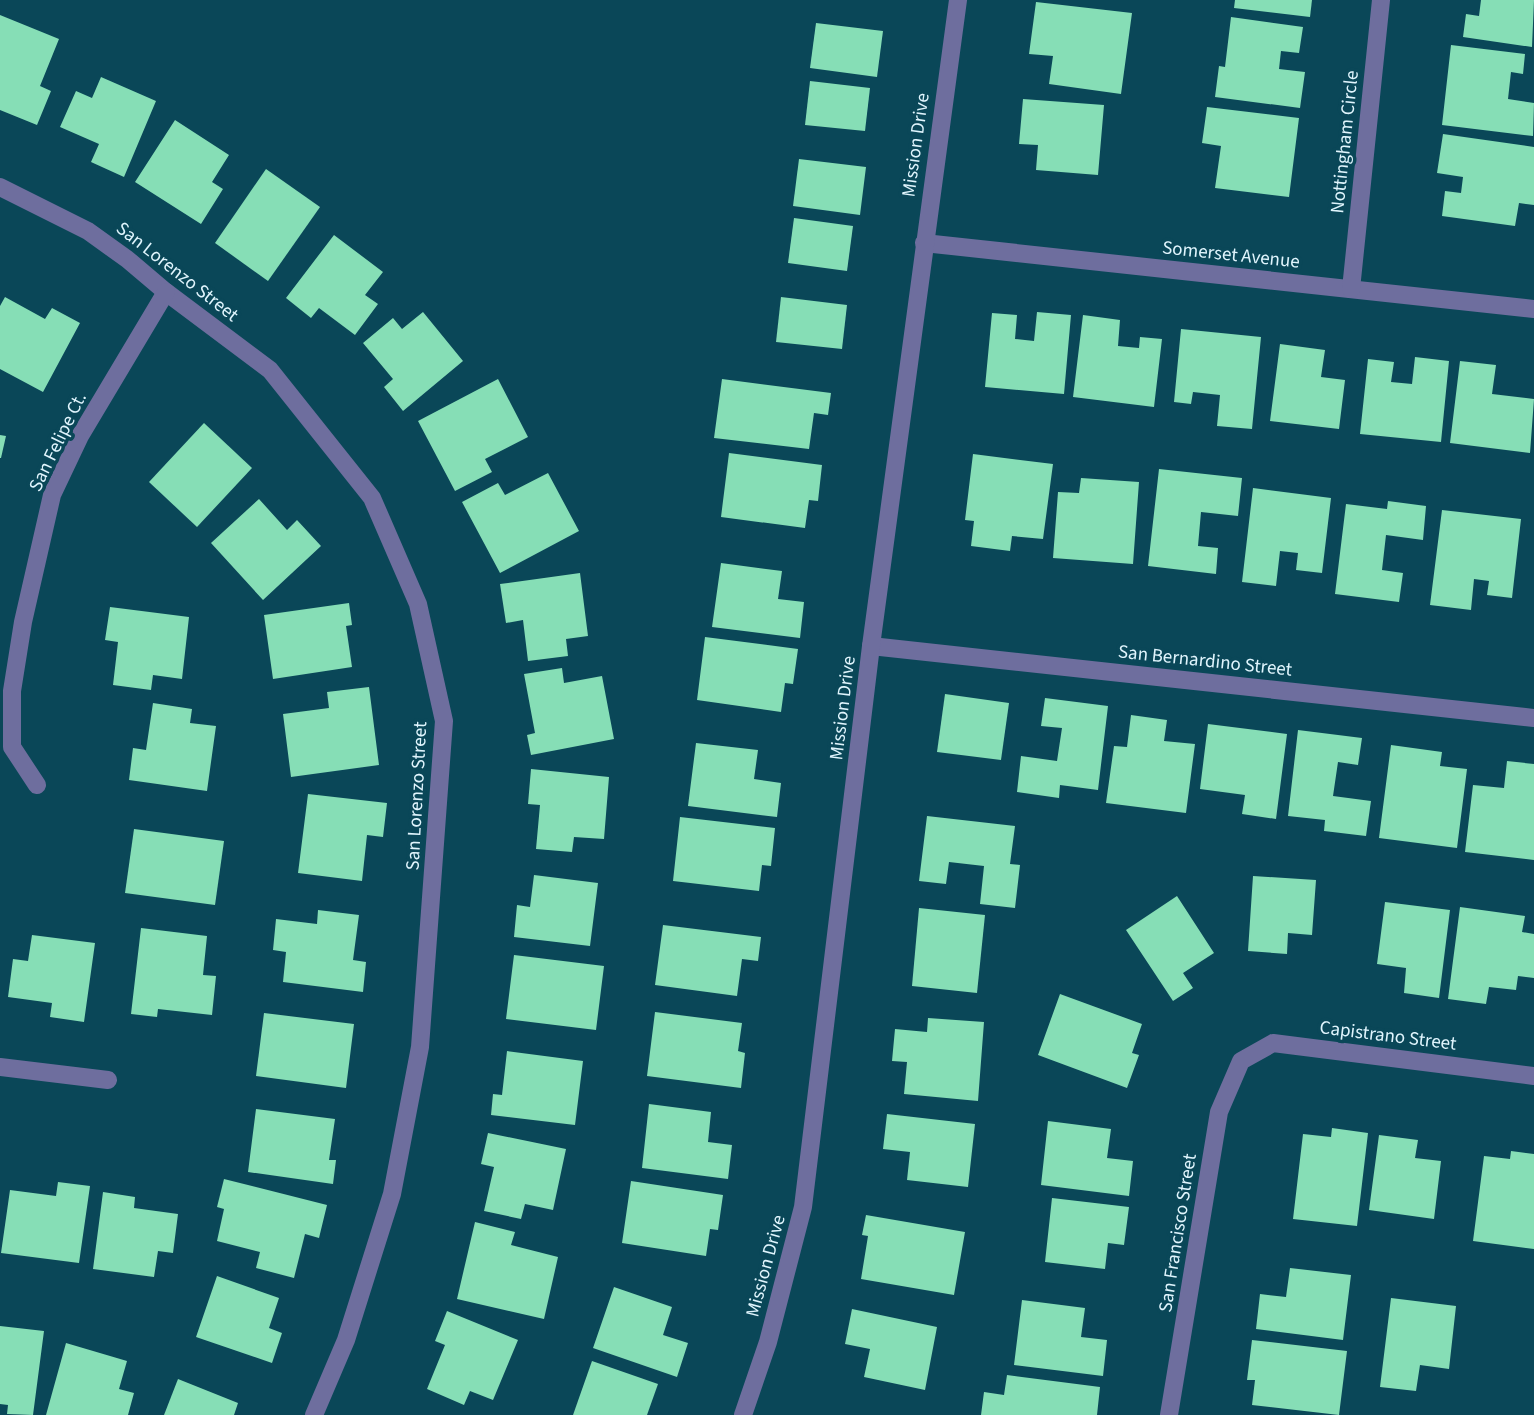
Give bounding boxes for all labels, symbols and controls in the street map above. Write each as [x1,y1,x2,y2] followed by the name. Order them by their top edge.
[1324,69,1366,215] street label: Nottingham Circle
[895,91,937,199] street label: Mission Drive
[110,215,244,329] street label: San Lorenzo Street
[1161,234,1301,276] street label: Somerset Avenue
[22,388,94,496] street label: San Felipe Ct.
[1117,638,1294,684] street label: San Bernardino Street
[823,654,863,762] street label: Mission Drive
[400,720,434,871] street label: San Lorenzo Street
[1318,1014,1458,1058] street label: Capistrano Street
[1152,1151,1204,1314] street label: San Francisco Street
[739,1212,793,1320] street label: Mission Drive

